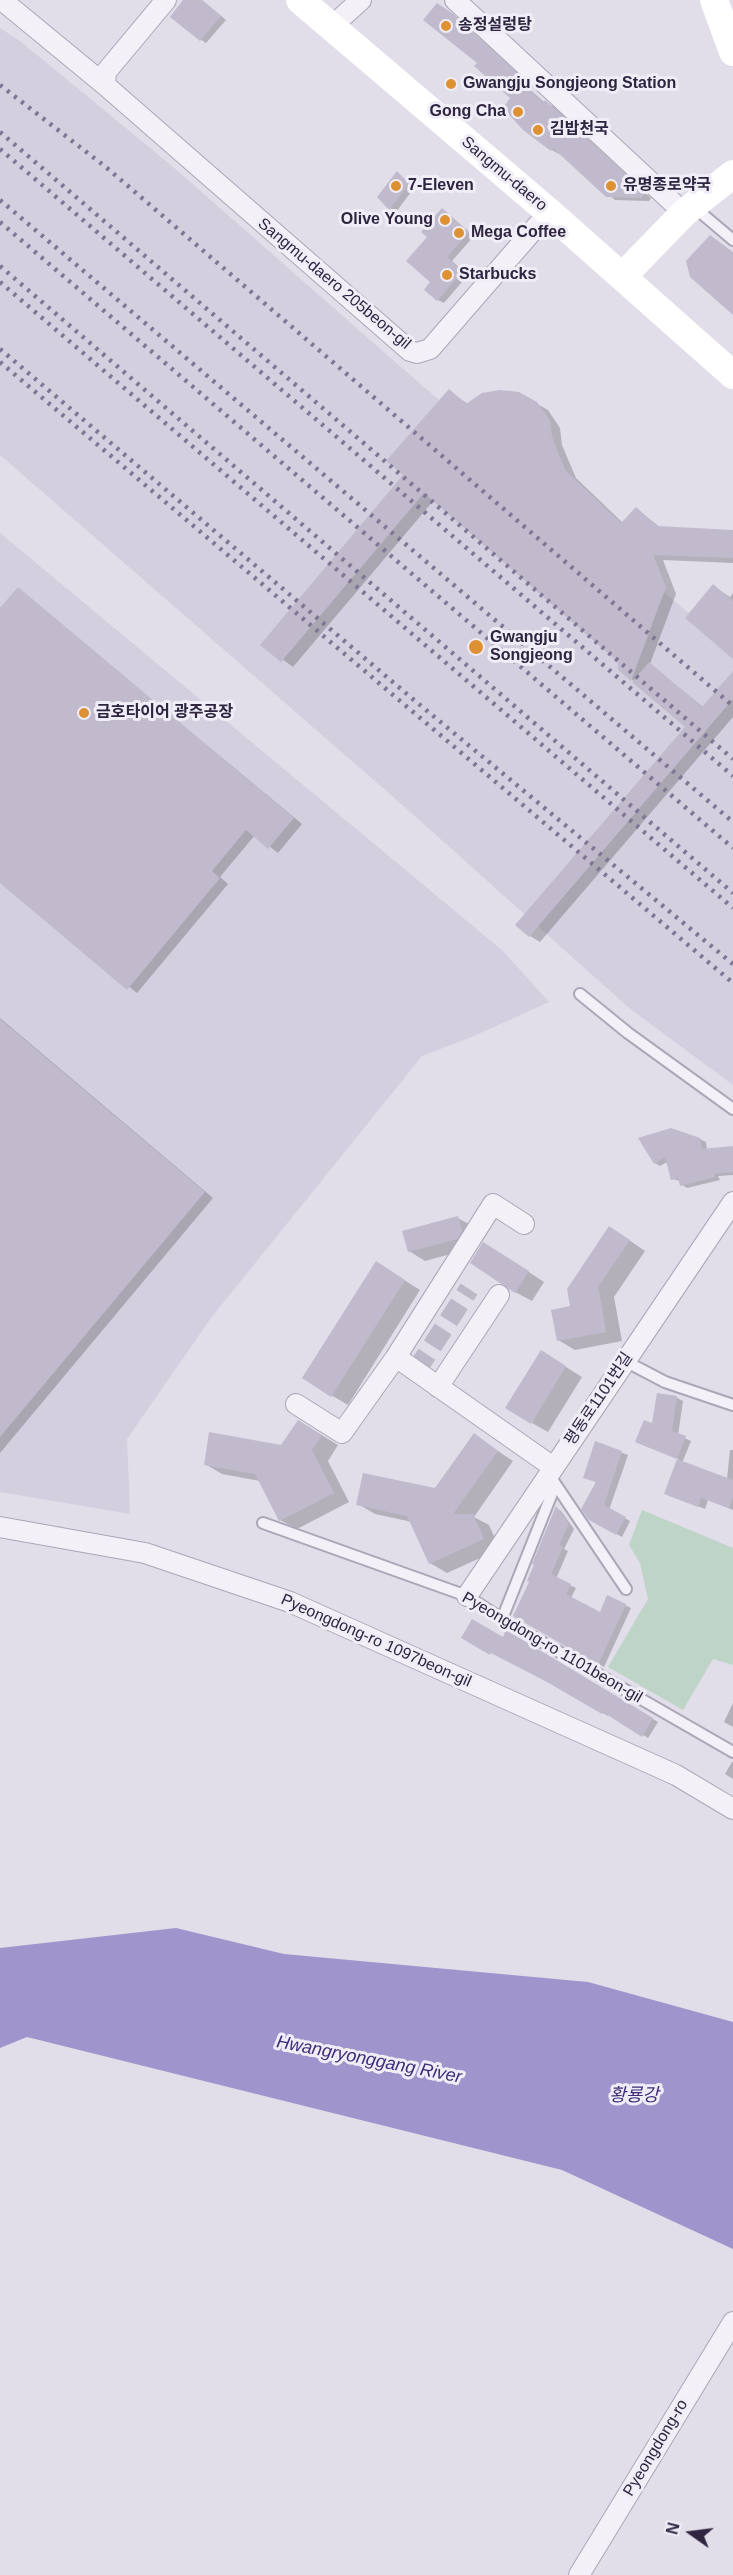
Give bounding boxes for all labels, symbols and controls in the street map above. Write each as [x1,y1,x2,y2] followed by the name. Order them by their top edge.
[458,16,532,36] place label: 송정설렁탕
[439,19,453,33] marker: 송정설렁탕
[463,74,676,94] place label: Gwangju Songjeong Station
[444,77,458,91] marker: Gwangju Songjeong Station
[430,102,506,122] place label: Gong Cha
[511,105,525,119] marker: Gong Cha
[550,120,609,140] place label: 김밥천국
[531,123,545,137] marker: 김밥천국
[457,133,551,215] street label: Sangmu-daero
[408,176,474,196] place label: 7-Eleven
[623,176,711,196] place label: 유명종로약국
[389,179,403,193] marker: 7-Eleven
[604,179,618,193] marker: 유명종로약국
[341,210,433,230] place label: Olive Young
[438,213,452,227] marker: Olive Young
[254,214,414,354] street label: Sangmu-daero 205beon-gil
[471,223,566,243] place label: Mega Coffee
[452,226,466,240] marker: Mega Coffee
[459,265,536,285] place label: Starbucks
[440,268,454,282] marker: Starbucks
[490,628,573,666] place label: Gwangju Songjeong
[467,638,485,656] marker: Gwangju Songjeong
[96,703,233,723] place label: 금호타이어 광주공장
[77,706,91,720] marker: 금호타이어 광주공장
[561,1349,637,1449] street label: 평동로1101번길
[458,1588,646,1708] street label: Pyeongdong-ro 1101beon-gil
[278,1590,474,1692] street label: Pyeongdong-ro 1097beon-gil
[275,2031,463,2089] water label: Hwangryonggang River
[609,2085,659,2107] water label: 황룡강
[620,2396,692,2500] street label: Pyeongdong-ro
[661,2503,721,2563] north arrow
[663,2521,683,2536] text: N

